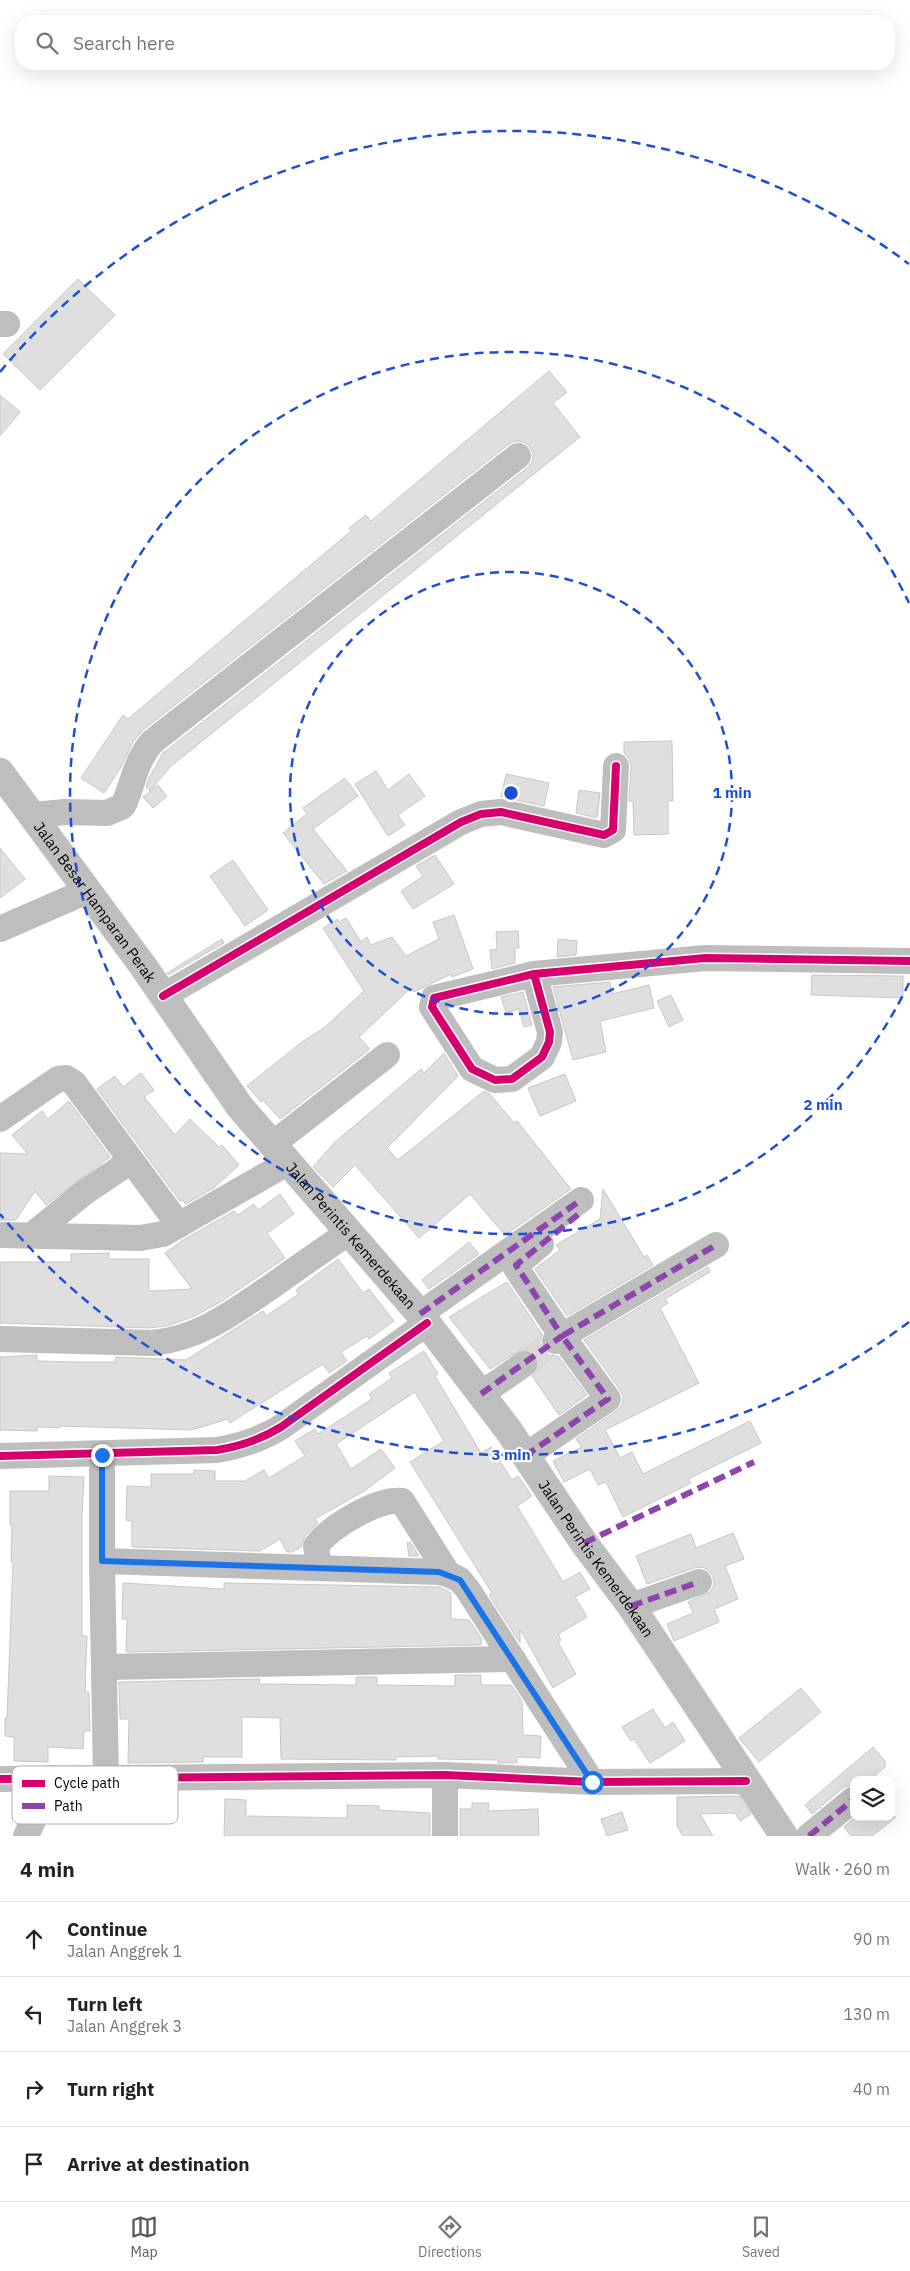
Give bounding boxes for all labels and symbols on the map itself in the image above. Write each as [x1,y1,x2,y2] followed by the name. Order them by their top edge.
[712,783,752,802] text: 1 min
[502,784,520,802] centre of rings
[30,818,161,986] street label: Jalan Besar Hamparan Perak
[803,1095,843,1114] text: 2 min
[283,1158,420,1312] street label: Jalan Perintis Kemerdekaan
[91,1444,114,1467] route end
[491,1445,531,1464] text: 3 min
[535,1476,658,1641] street label: Jalan Perintis Kemerdekaan
[12,1766,178,1824] legend
[581,1771,604,1794] route start
[54,1774,120,1792] text: Cycle path
[54,1797,83,1815] text: Path

